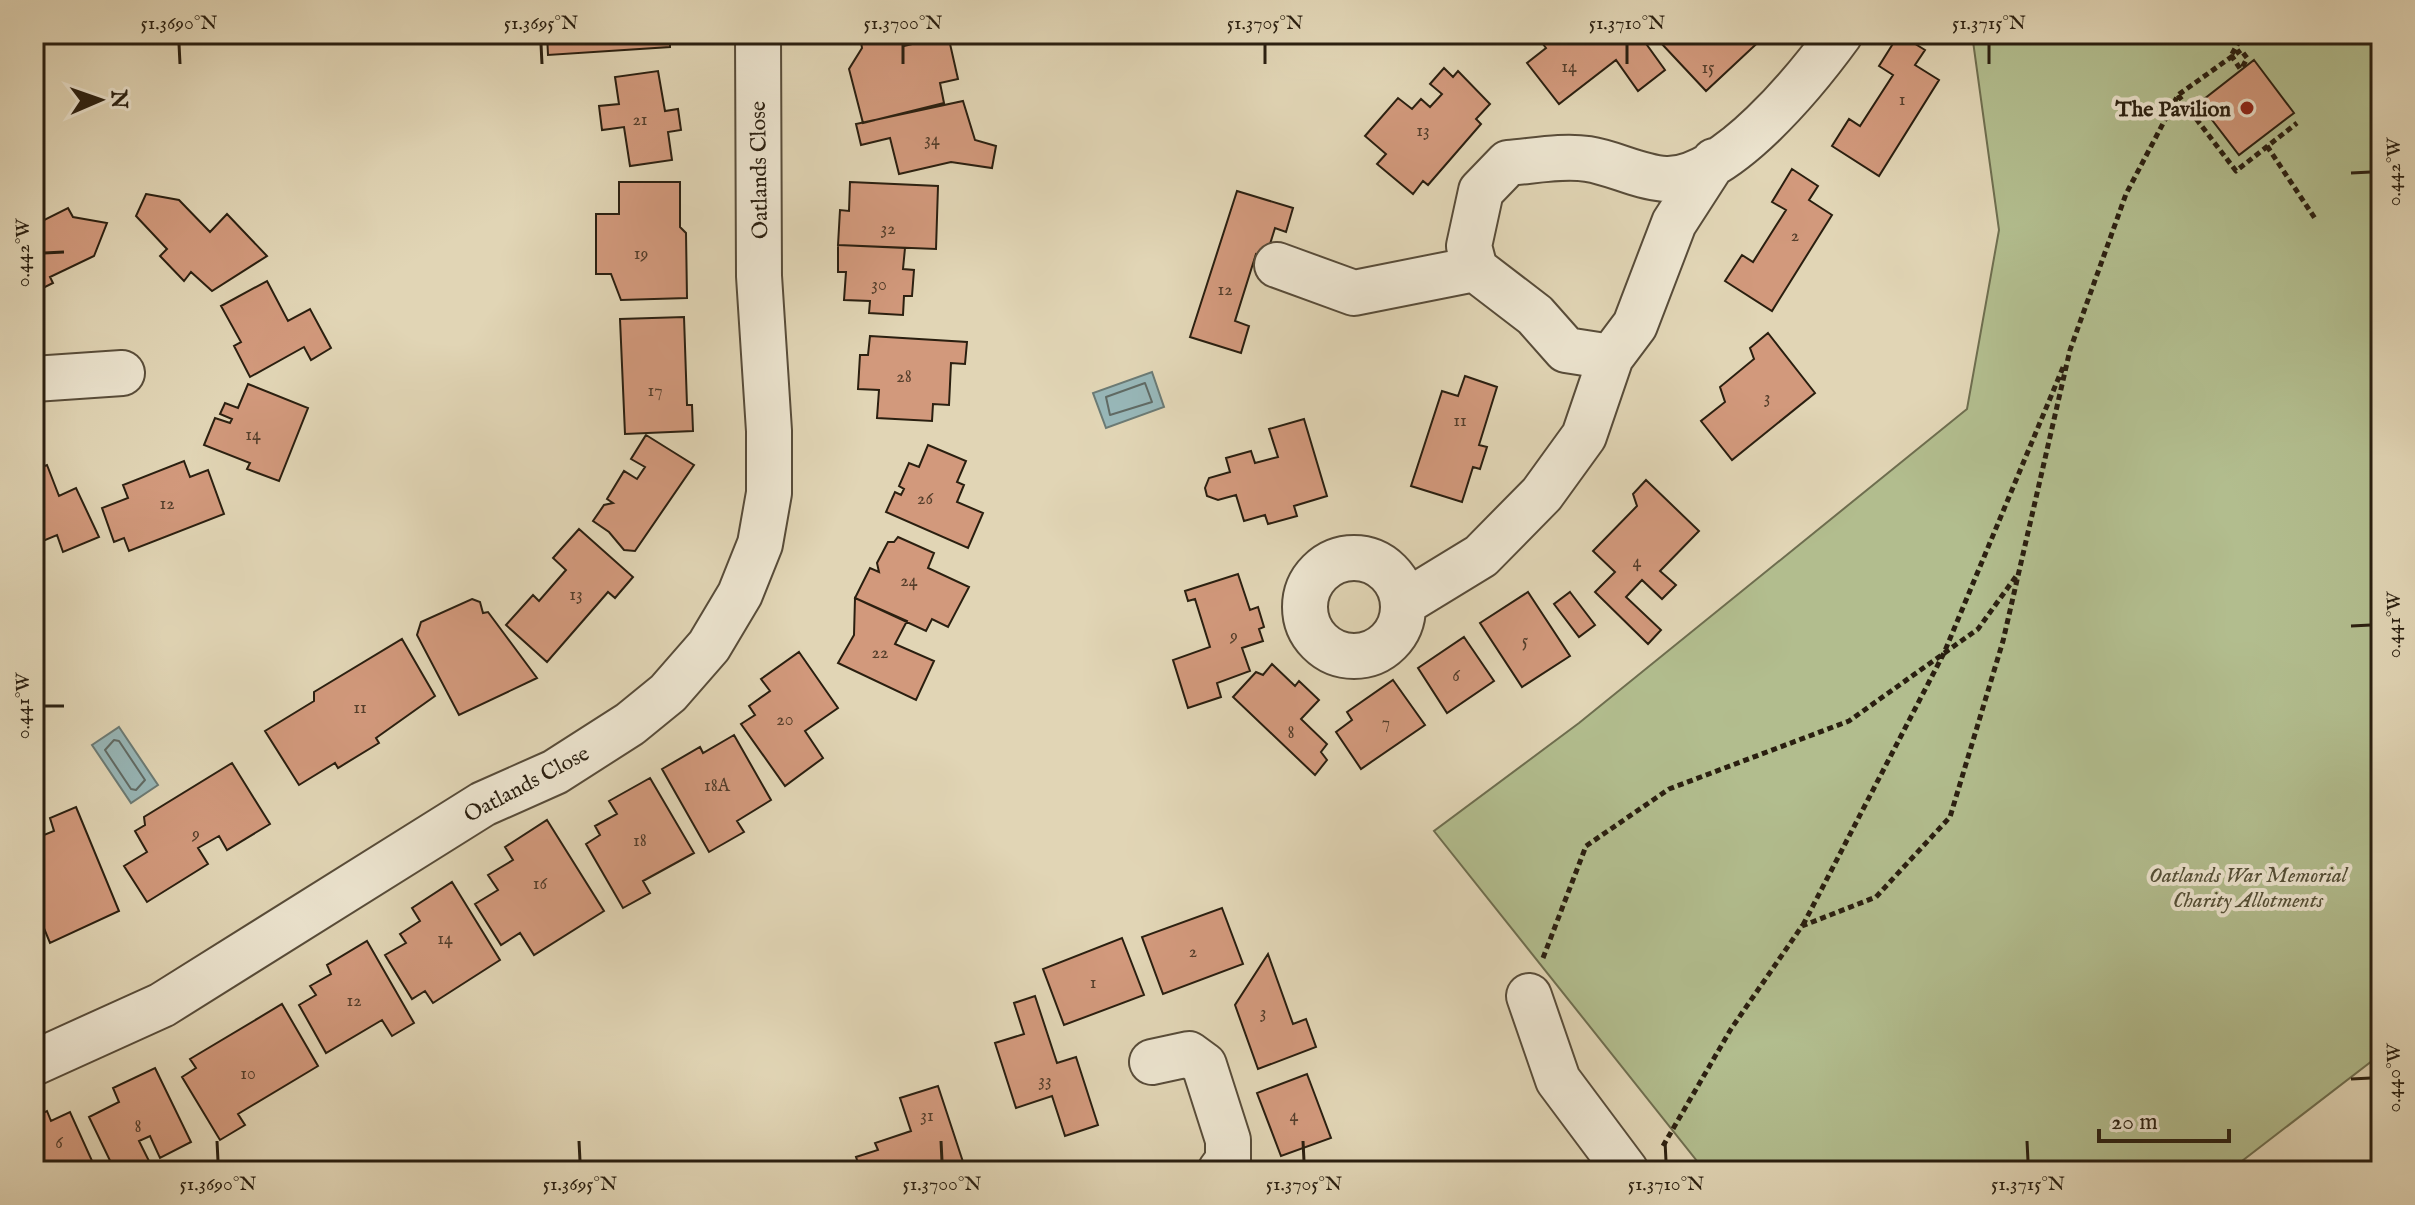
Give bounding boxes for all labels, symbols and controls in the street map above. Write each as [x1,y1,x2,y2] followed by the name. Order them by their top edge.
[140,11,218,36] text: 51.3690°N
[504,11,578,36] text: 51.3695°N
[863,11,943,36] text: 51.3700°N
[1227,11,1303,36] text: 51.3705°N
[1589,11,1665,36] text: 51.3710°N
[1952,11,2026,36] text: 51.3715°N
[1561,56,1577,79] house number: 14
[1701,57,1715,80] house number: 15
[60,60,140,140] north arrow
[104,88,132,109] text: N
[1899,89,1905,112] house number: 1
[2115,96,2231,124] place label: The Pavilion
[2238,99,2256,117] marker: The Pavilion
[745,101,775,239] street label: Oatlands Close
[632,109,648,132] house number: 21
[1416,120,1430,143] house number: 13
[924,129,940,152] house number: 34
[2382,137,2407,206] text: 0.442°W
[11,218,36,287] text: 0.442°W
[880,218,896,241] house number: 32
[1791,225,1799,248] house number: 2
[634,243,648,266] house number: 19
[871,274,887,297] house number: 30
[1217,279,1233,302] house number: 12
[896,366,912,389] house number: 28
[647,380,663,403] house number: 17
[1764,387,1770,410] house number: 3
[1453,410,1467,433] house number: 11
[245,424,261,447] house number: 14
[917,488,933,511] house number: 26
[159,493,175,516] house number: 12
[1633,551,1642,574] house number: 4
[900,570,918,593] house number: 24
[569,584,583,607] house number: 13
[2382,591,2407,658] text: 0.441°W
[1229,625,1238,648] house number: 9
[1522,630,1529,653] house number: 5
[872,642,888,665] house number: 22
[1452,665,1460,688] house number: 6
[11,672,36,739] text: 0.441°W
[353,697,367,720] house number: 11
[776,709,794,732] house number: 20
[1382,712,1390,735] house number: 7
[1287,722,1295,745] house number: 8
[459,740,594,830] street label: Oatlands Close
[704,775,731,798] house number: 18A
[191,823,200,846] house number: 9
[633,830,647,853] house number: 18
[2149,862,2349,915] park label: Oatlands War Memorial Charity Allotments
[533,873,548,896] house number: 16
[437,928,453,951] house number: 14
[1189,941,1197,964] house number: 2
[1090,972,1096,995] house number: 1
[346,990,362,1013] house number: 12
[1260,1002,1266,1025] house number: 3
[2382,1043,2407,1113] text: 0.440°W
[240,1063,256,1086] house number: 10
[1038,1070,1052,1093] house number: 33
[2099,1093,2229,1143] scale bar
[920,1105,934,1128] house number: 31
[1290,1105,1299,1128] house number: 4
[2111,1107,2158,1138] text: 20 m
[134,1116,142,1139] house number: 8
[55,1132,63,1155] house number: 6
[179,1172,257,1197] text: 51.3690°N
[543,1172,617,1197] text: 51.3695°N
[902,1172,982,1197] text: 51.3700°N
[1266,1172,1342,1197] text: 51.3705°N
[1628,1172,1704,1197] text: 51.3710°N
[1991,1172,2065,1197] text: 51.3715°N

